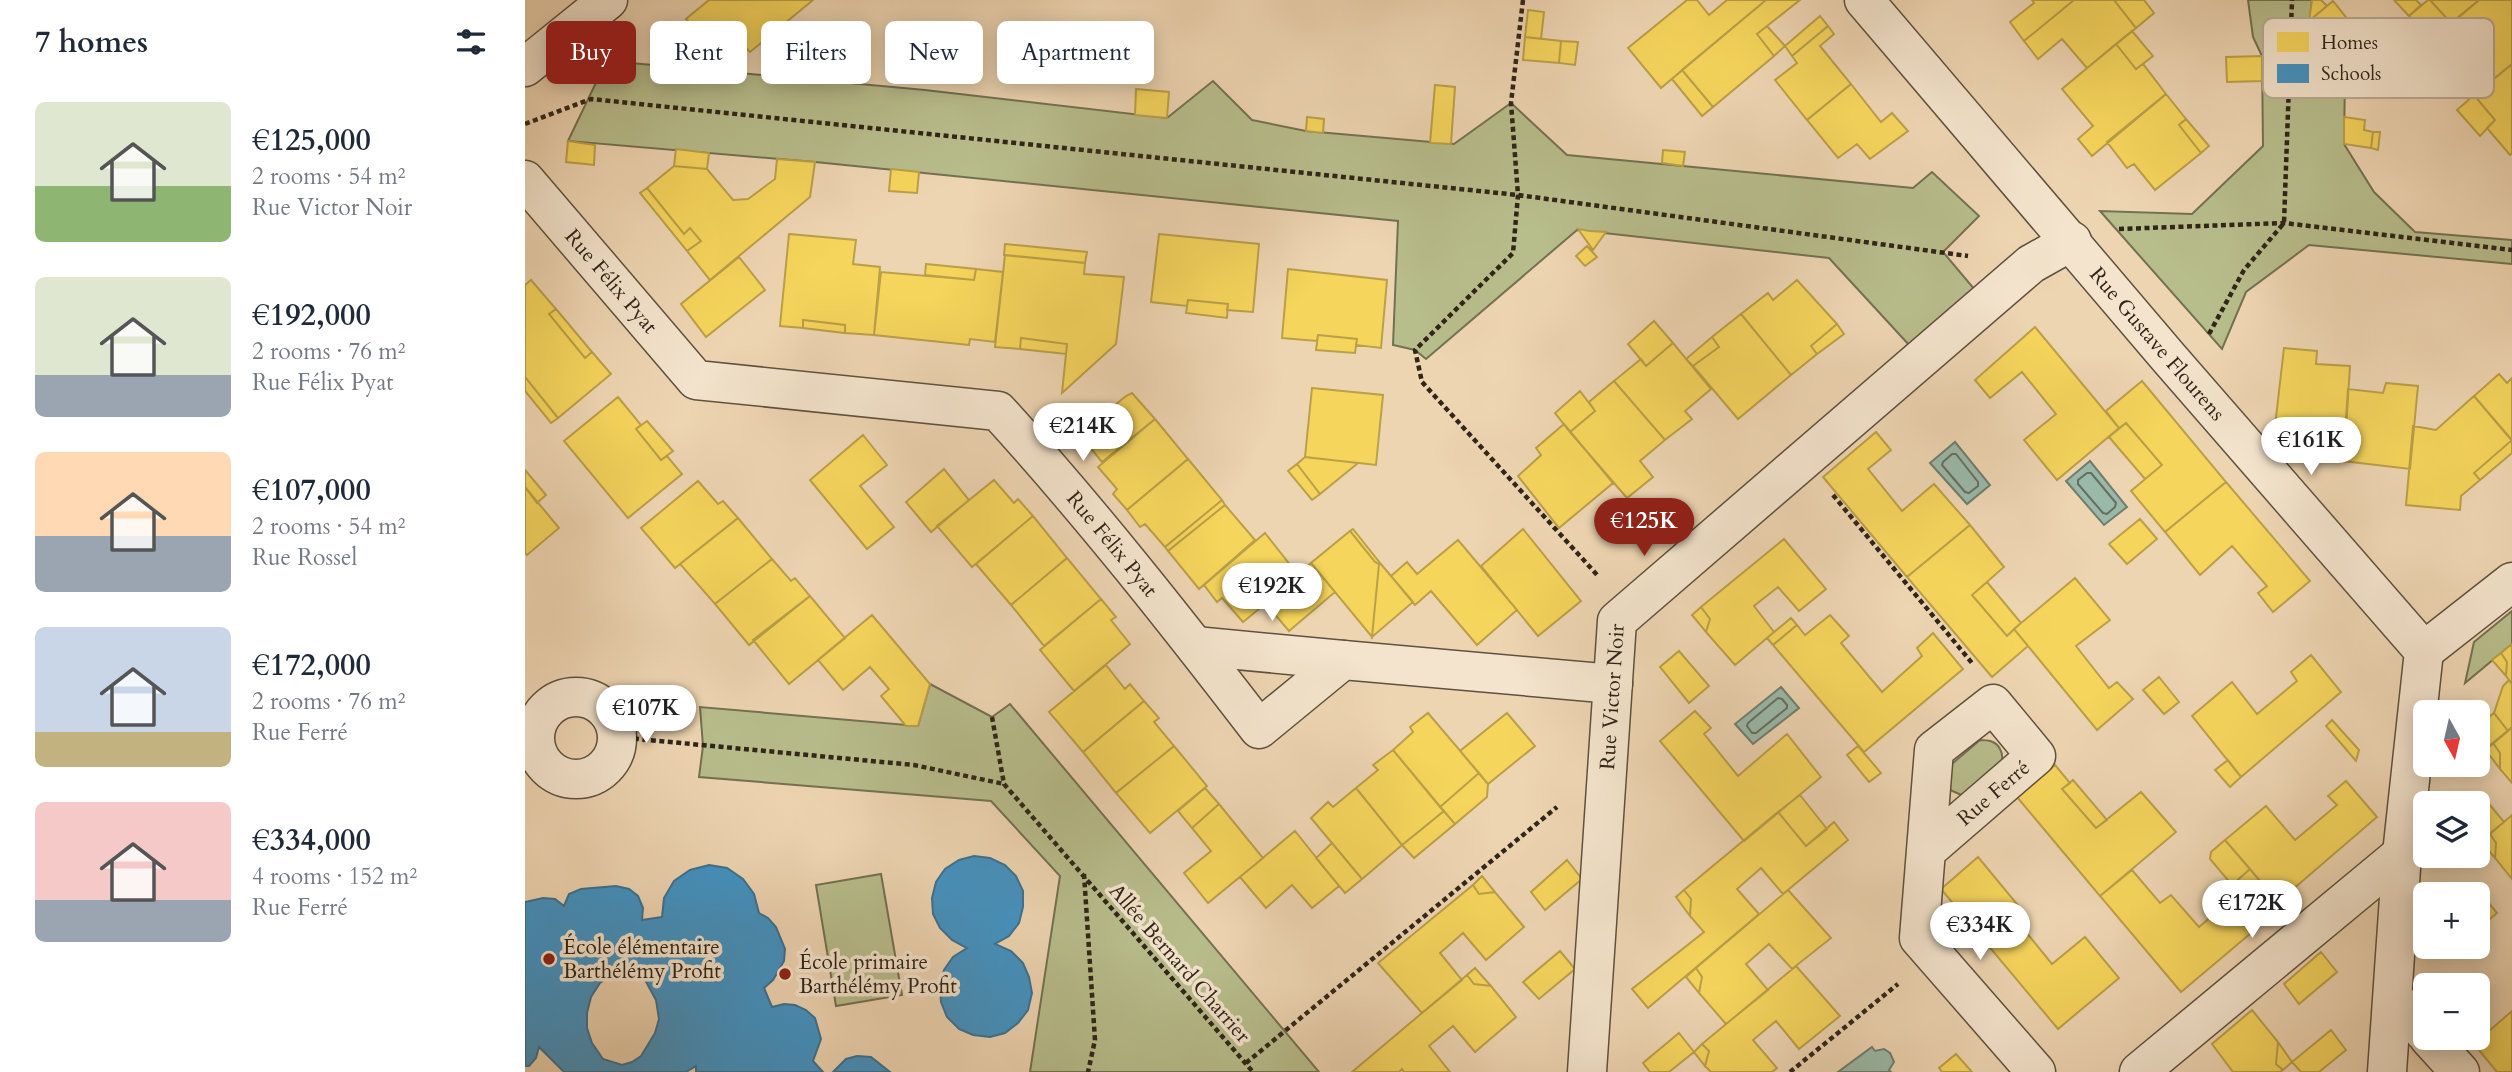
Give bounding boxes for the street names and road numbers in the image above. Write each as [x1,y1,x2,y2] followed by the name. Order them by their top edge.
[558,223,664,340] street label: Rue Félix Pyat
[2083,261,2231,427] street label: Rue Gustave Flourens
[1060,485,1164,604] street label: Rue Félix Pyat
[1593,623,1632,771] street label: Rue Victor Noir
[1951,754,2036,833] street label: Rue Ferré
[1102,877,1257,1049] street label: Allée Bernard Charrier

